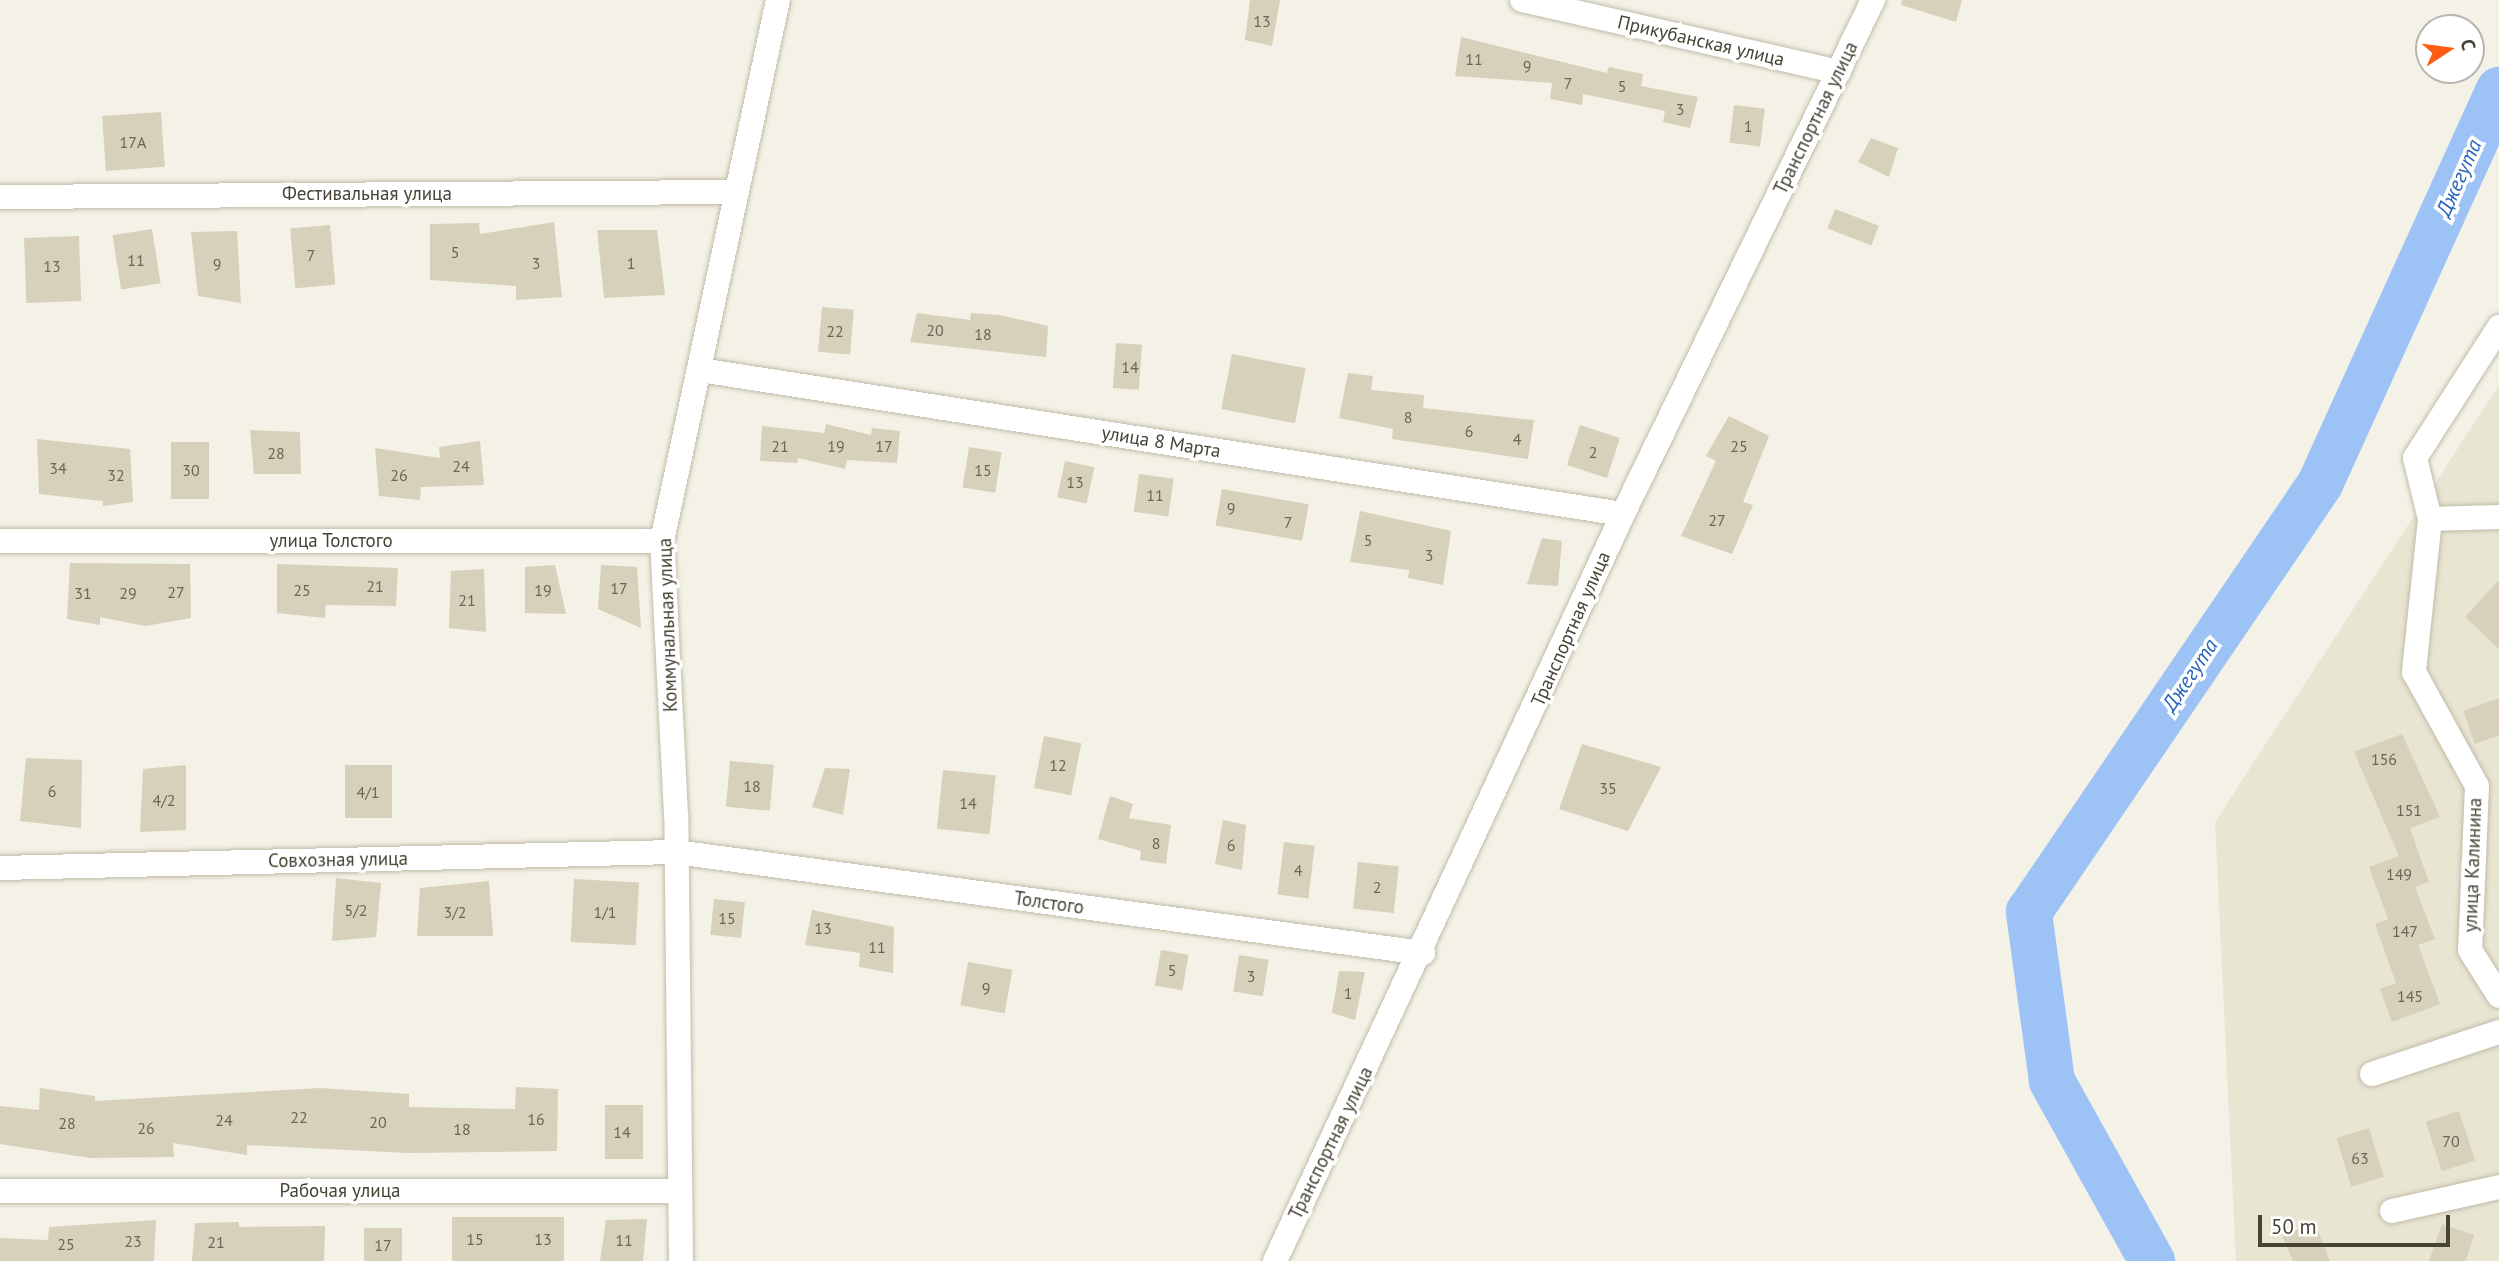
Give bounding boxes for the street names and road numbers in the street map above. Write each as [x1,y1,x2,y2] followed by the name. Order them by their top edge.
[1615,11,1787,71] street label: Прикубанская улица
[1769,38,1863,198] street label: Транспортная улица
[282,183,452,205] street label: Фестивальная улица
[1100,421,1222,463] street label: улица 8 Марта
[269,530,393,552] street label: улица Толстого
[654,538,682,712] street label: Коммунальная улица
[1527,548,1615,710] street label: Транспортная улица
[2459,797,2487,933] street label: улица Калинина
[268,847,408,873] street label: Совхозная улица
[1013,887,1085,919] street label: Толстого
[1284,1063,1378,1223] street label: Транспортная улица
[280,1180,400,1202] street label: Рабочая улица

